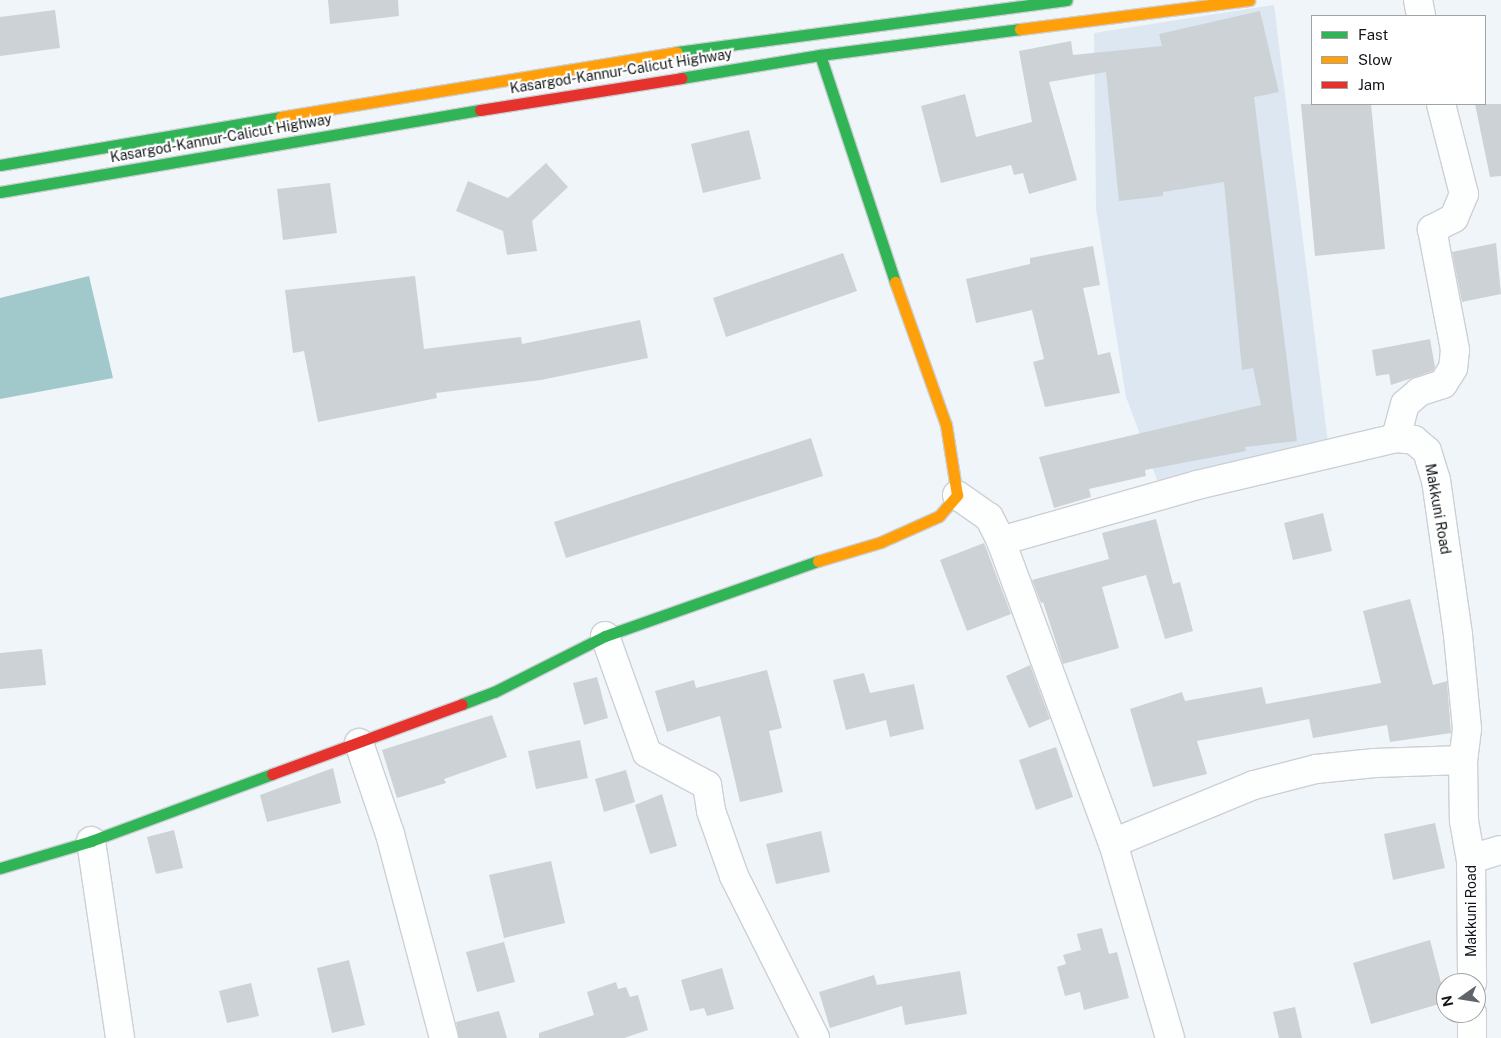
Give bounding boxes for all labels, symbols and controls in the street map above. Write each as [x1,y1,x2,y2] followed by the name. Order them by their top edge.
[1311,15,1486,105] legend
[1358,26,1388,43] text: Fast
[509,45,733,97] street label: Kasargod-Kannur-Calicut Highway
[1358,51,1392,68] text: Slow
[1358,76,1385,93] text: Jam
[109,110,333,166] street label: Kasargod-Kannur-Calicut Highway
[1422,462,1454,556] street label: Makkuni Road
[1463,865,1479,957] street label: Makkuni Road
[1436,973,1486,1023] north arrow
[1438,994,1456,1008] text: N

